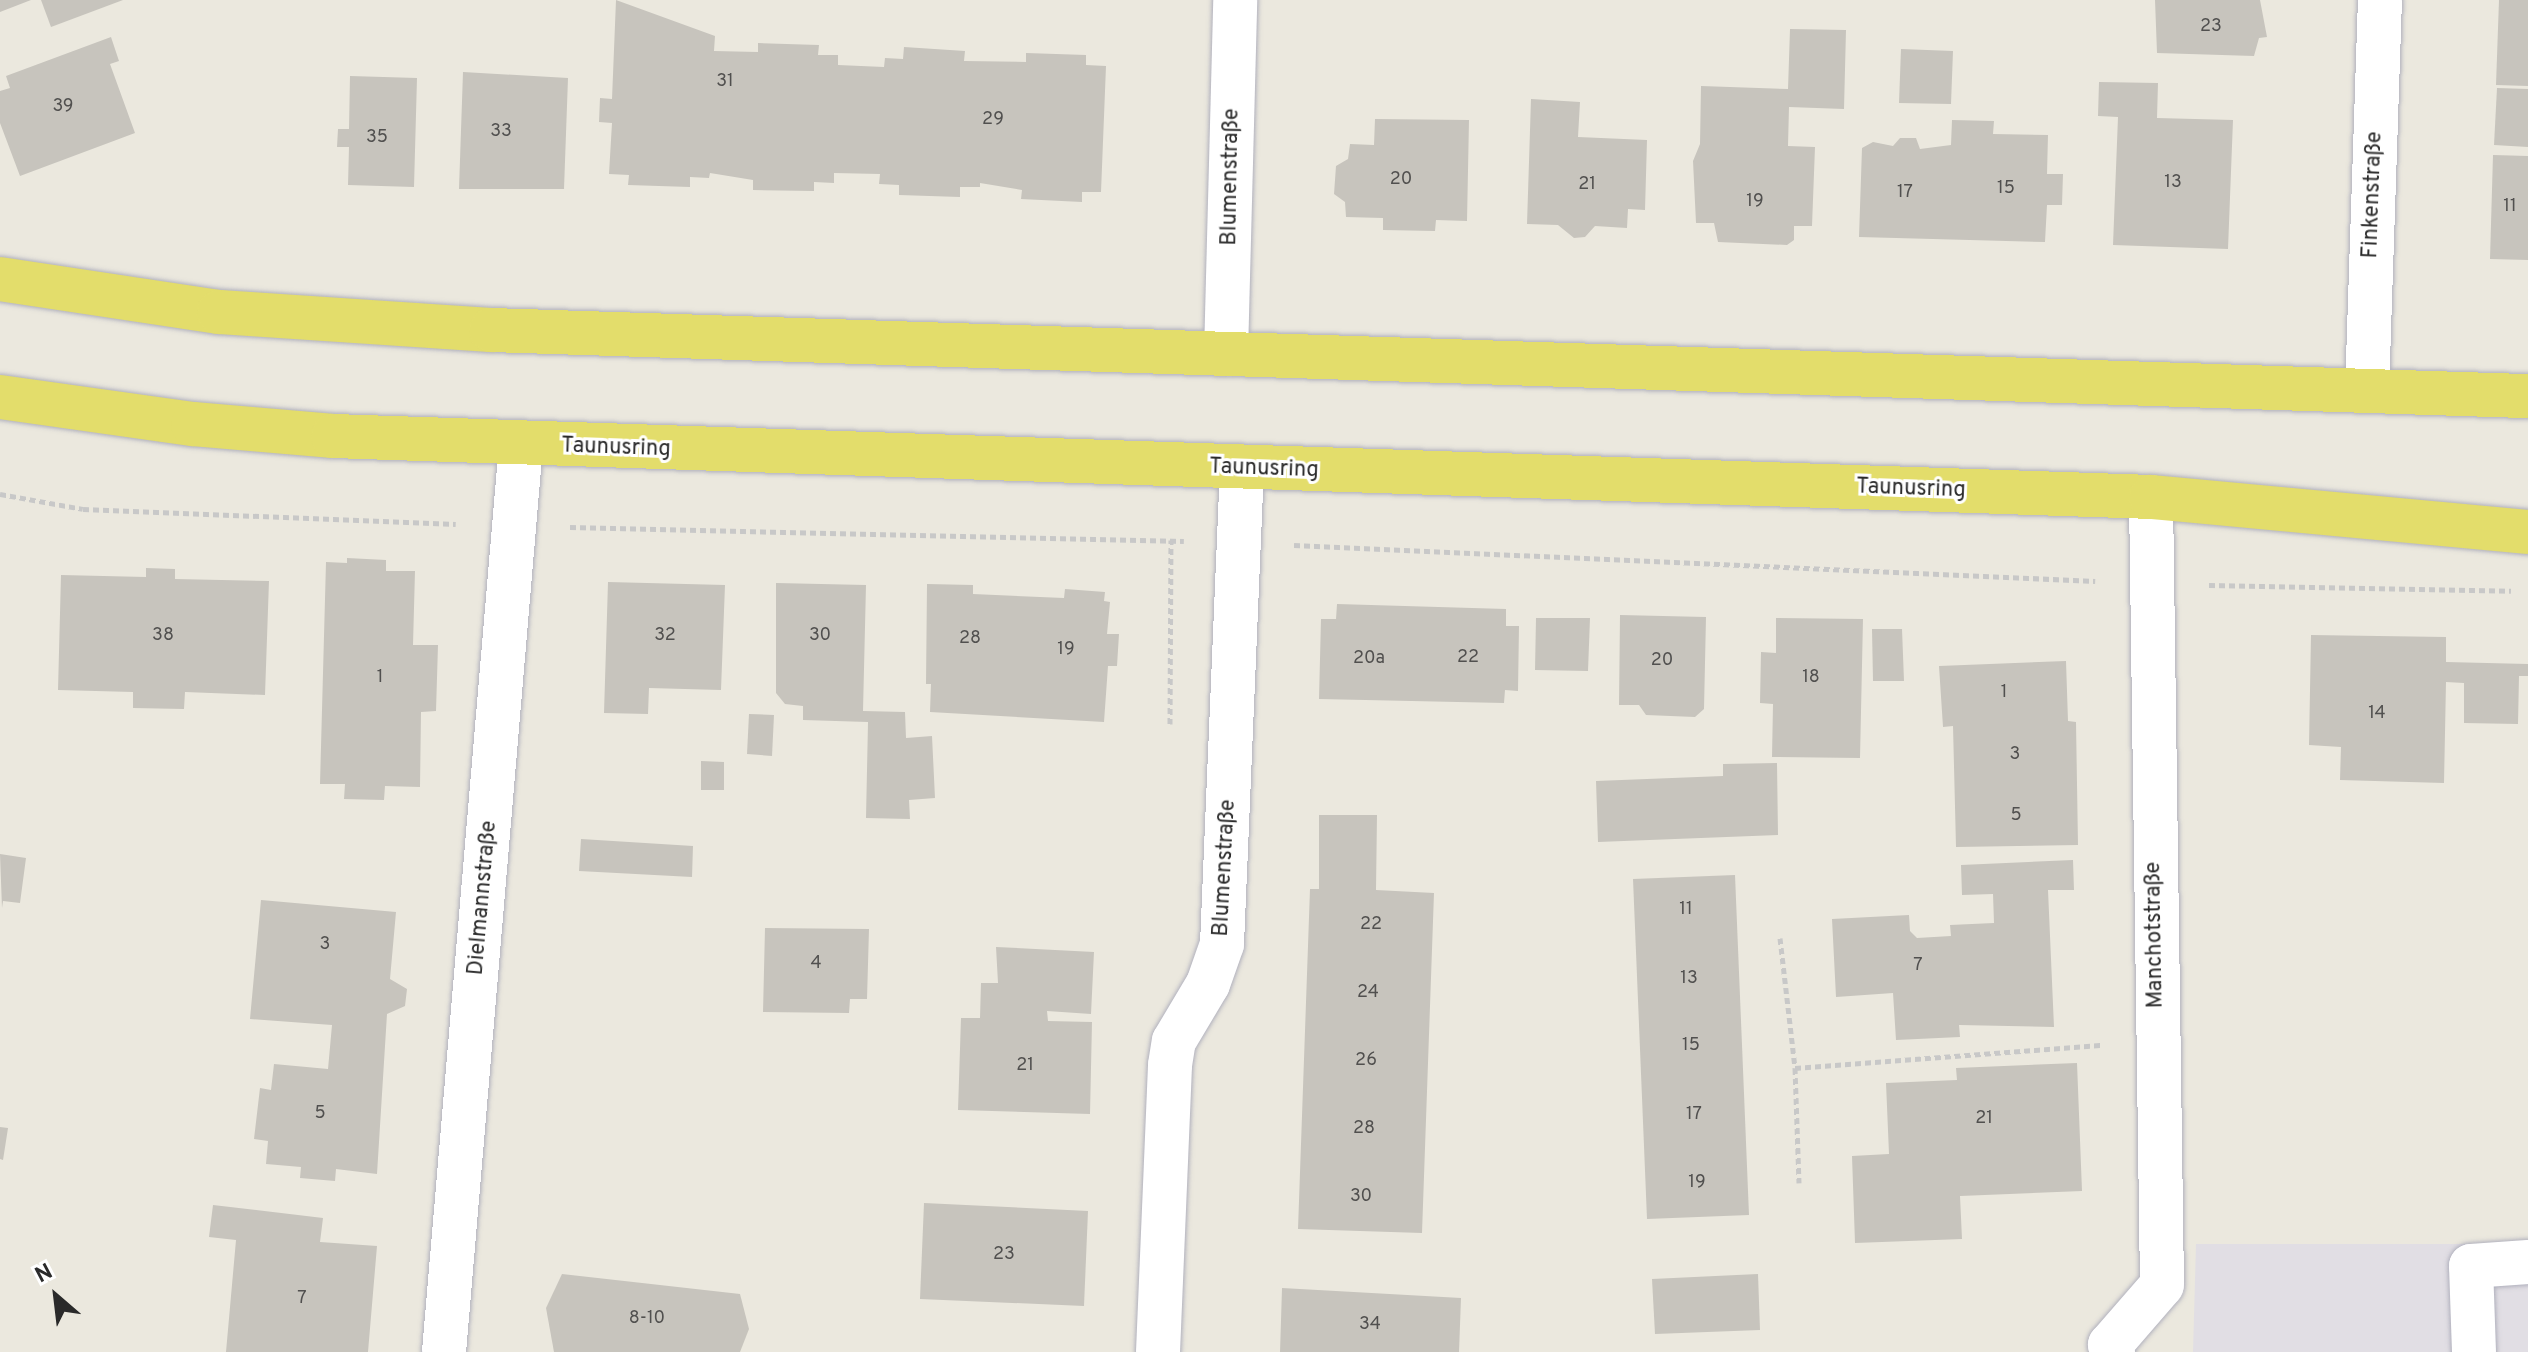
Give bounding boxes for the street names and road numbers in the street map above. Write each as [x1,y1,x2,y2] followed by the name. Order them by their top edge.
[1217,108,1245,246] street label: Blumenstraße
[2358,131,2388,259] street label: Finkenstraße
[561,433,671,463] street label: Taunusring
[1209,454,1319,484] street label: Taunusring
[1856,474,1966,504] street label: Taunusring
[1208,799,1242,937] street label: Blumenstraße
[463,820,503,976] street label: Dielmannstraße
[2141,861,2169,1009] street label: Manchotstraße

